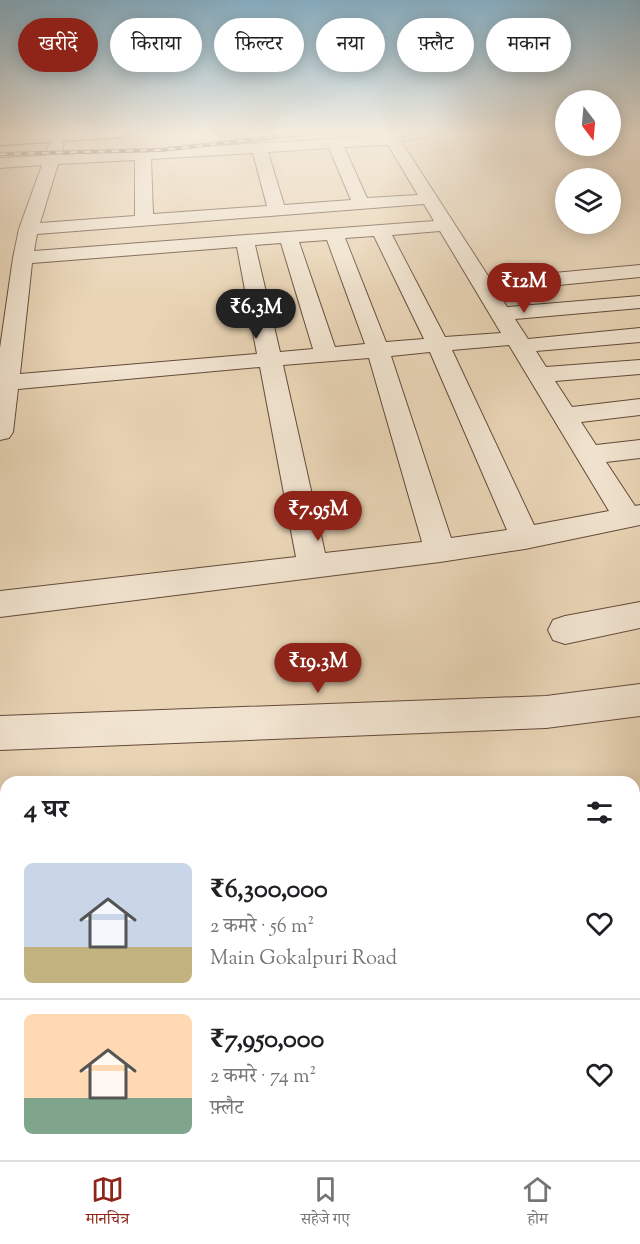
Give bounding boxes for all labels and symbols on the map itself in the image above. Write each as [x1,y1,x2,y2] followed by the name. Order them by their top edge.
[555,90,621,156] north arrow
[488,263,560,314] pin: ₹12M
[214,289,298,340] pin: ₹6.3M
[269,491,367,542] pin: ₹7.95M
[269,643,367,694] pin: ₹19.3M

